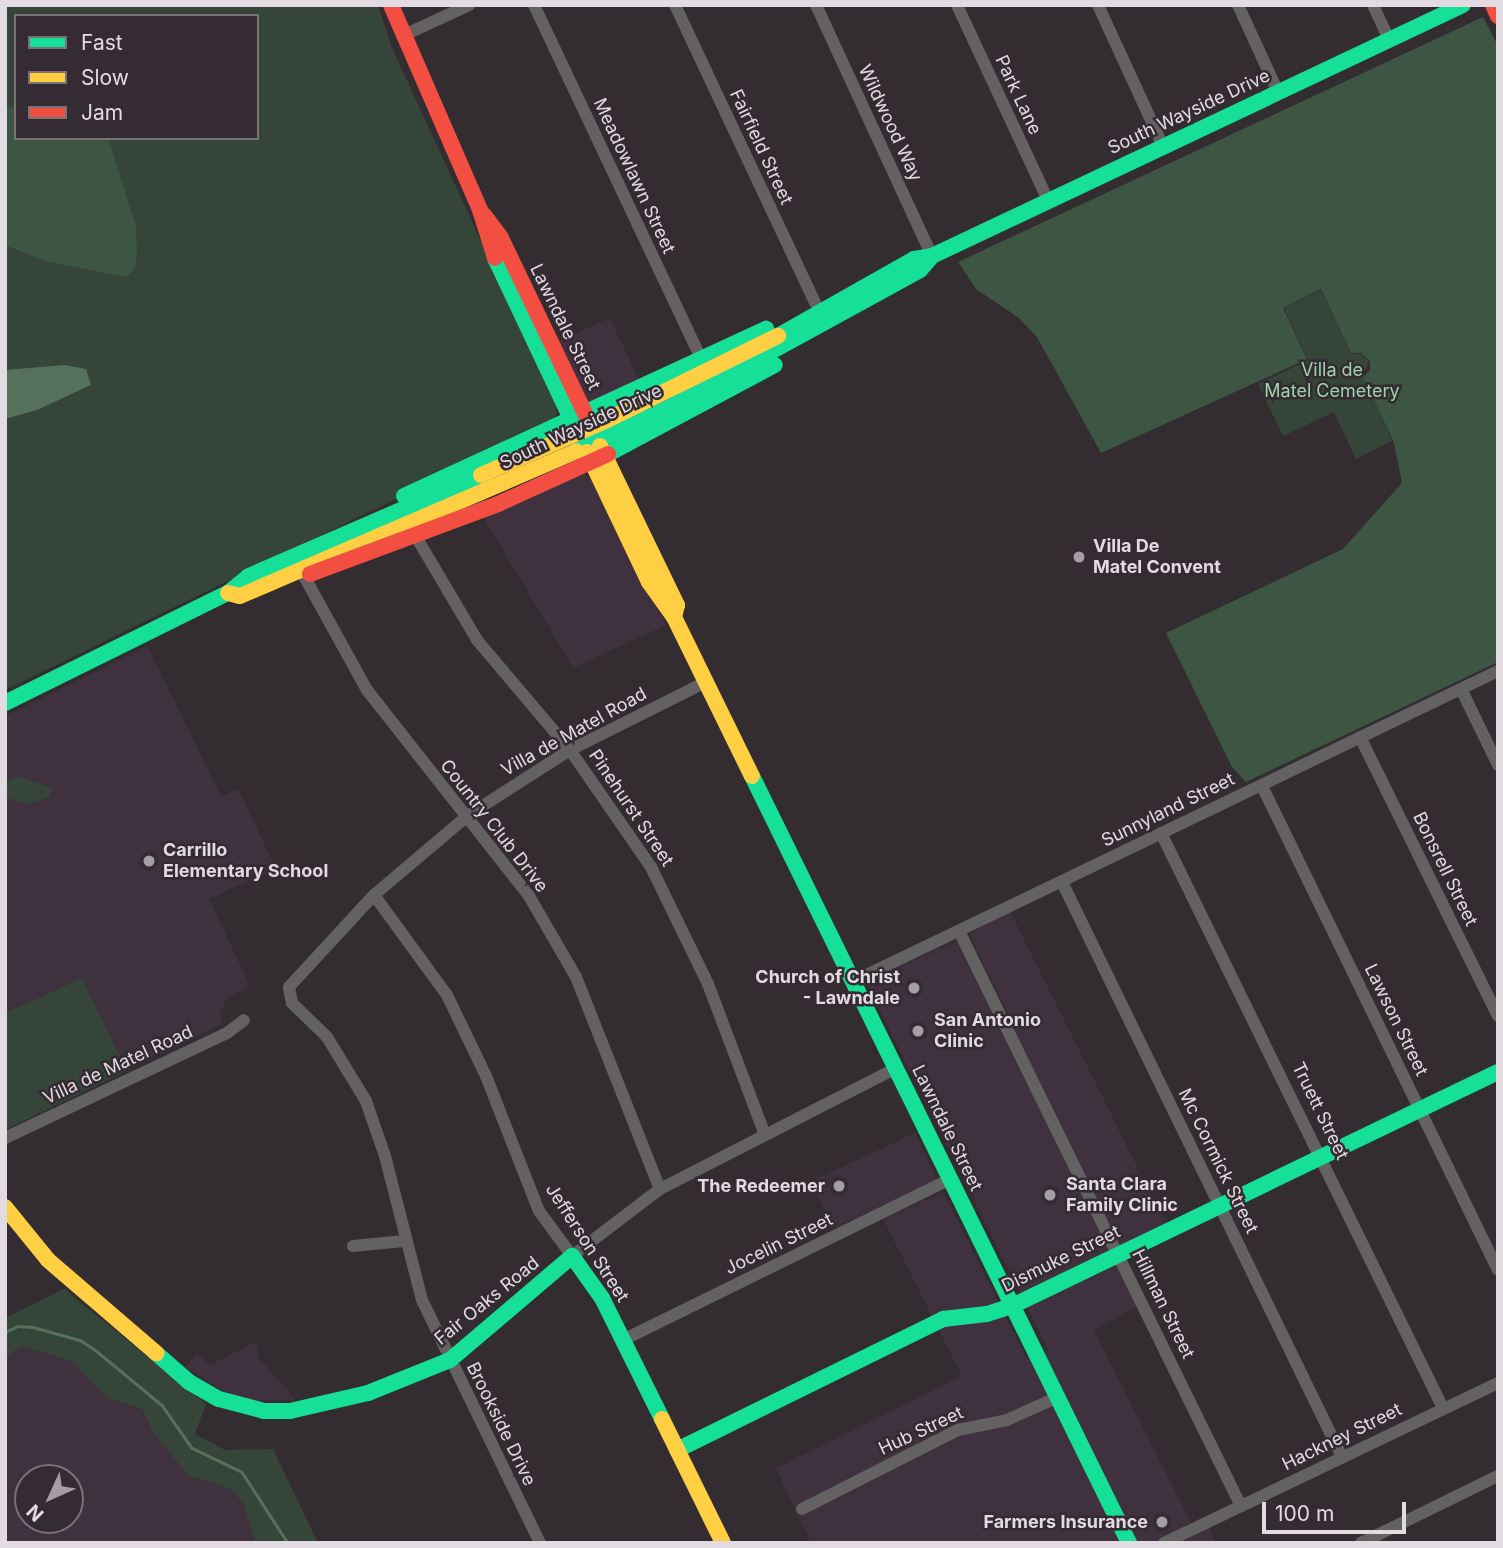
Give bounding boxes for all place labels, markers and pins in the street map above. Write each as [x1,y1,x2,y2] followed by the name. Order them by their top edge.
[1093,536,1221,578] place label: Villa De Matel Convent
[1071,549,1087,565] marker: Villa De Matel Convent
[163,840,328,882] place label: Carrillo Elementary School
[141,853,157,869] marker: Carrillo Elementary School
[755,967,900,1010] place label: Church of Christ - Lawndale
[906,980,922,996] marker: Church of Christ - Lawndale
[934,1010,1041,1052] place label: San Antonio Clinic
[908,1021,928,1041] marker: San Antonio Clinic
[1066,1174,1178,1216] place label: Santa Clara Family Clinic
[697,1175,825,1197] place label: The Redeemer
[831,1178,847,1194] marker: The Redeemer
[1040,1185,1060,1205] marker: Santa Clara Family Clinic
[983,1511,1148,1533] place label: Farmers Insurance
[1154,1514,1170,1530] marker: Farmers Insurance

